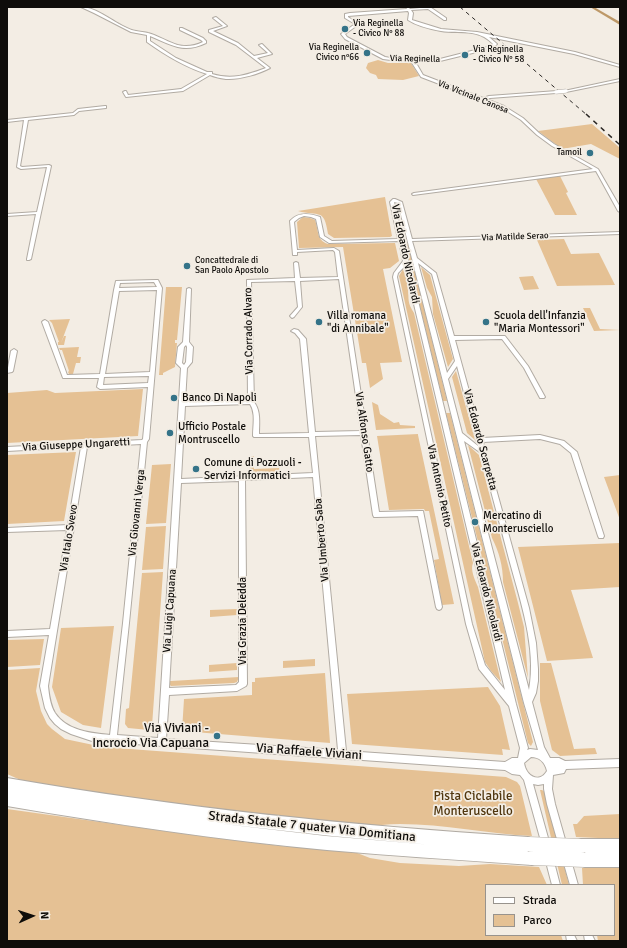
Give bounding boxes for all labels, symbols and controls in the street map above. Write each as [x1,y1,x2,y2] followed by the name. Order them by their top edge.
[353,19,404,40] place label: Via Reginella - Civico N° 88
[340,24,350,34] marker: Via Reginella - Civico N° 88
[309,43,359,64] place label: Via Reginella Civico n°66
[473,45,524,66] place label: Via Reginella - Civico N° 58
[362,48,372,58] marker: Via Reginella Civico n°66
[460,50,470,60] marker: Via Reginella - Civico N° 58
[390,53,440,65] street label: Via Reginella
[436,78,510,116] street label: Via Vicinale Canosa
[557,148,582,158] place label: Tamoil
[585,148,595,158] marker: Tamoil
[388,203,422,305] street label: Via Edoardo Nicolardi
[481,230,549,244] street label: Via Matilde Serao
[195,256,269,277] place label: Concattedrale di San Paolo Apostolo
[182,261,192,271] marker: Concattedrale di San Paolo Apostolo
[242,287,256,375] street label: Via Corrado Alvaro
[327,309,388,335] place label: Villa romana "di Annibale"
[494,309,586,335] place label: Scuola dell'Infanzia "Maria Montessori"
[314,317,324,327] marker: Villa romana "di Annibale"
[481,317,491,327] marker: Scuola dell'Infanzia "Maria Montessori"
[460,388,500,492] street label: Via Edoardo Scarpetta
[182,391,257,405] place label: Banco Di Napoli
[352,391,376,473] street label: Via Alfonso Gatto
[169,393,179,403] marker: Banco Di Napoli
[178,420,246,446] place label: Ufficio Postale Montruscello
[165,428,175,438] marker: Ufficio Postale Montruscello
[22,436,130,454] street label: Via Giuseppe Ungaretti
[424,443,454,529] street label: Via Antonio Petito
[204,456,302,482] place label: Comune di Pozzuoli - Servizi Informatici
[191,464,201,474] marker: Comune di Pozzuoli - Servizi Informatici
[126,469,148,557] street label: Via Giovanni Verga
[312,498,332,582] street label: Via Umberto Saba
[57,503,81,573] street label: Via Italo Svevo
[483,509,553,535] place label: Mercatino di Monterusciello
[470,517,480,527] marker: Mercatino di Monterusciello
[467,541,505,643] street label: Via Edoardo Nicolardi
[160,569,180,653] street label: Via Luigi Capuana
[236,577,250,665] street label: Via Grazia Deledda
[92,721,209,752] place label: Via Viviani - Incrocio Via Capuana
[212,731,222,741] marker: Via Viviani - Incrocio Via Capuana
[255,741,363,763] street label: Via Raffaele Viviani
[433,789,513,820] park label: Pista Ciclabile Monteruscello
[207,808,417,846] street label: Strada Statale 7 quater Via Domitiana
[485,884,615,936] legend
[523,893,557,908] text: Strada
[12,896,52,936] north arrow
[38,911,51,920] text: N
[523,913,552,928] text: Parco

